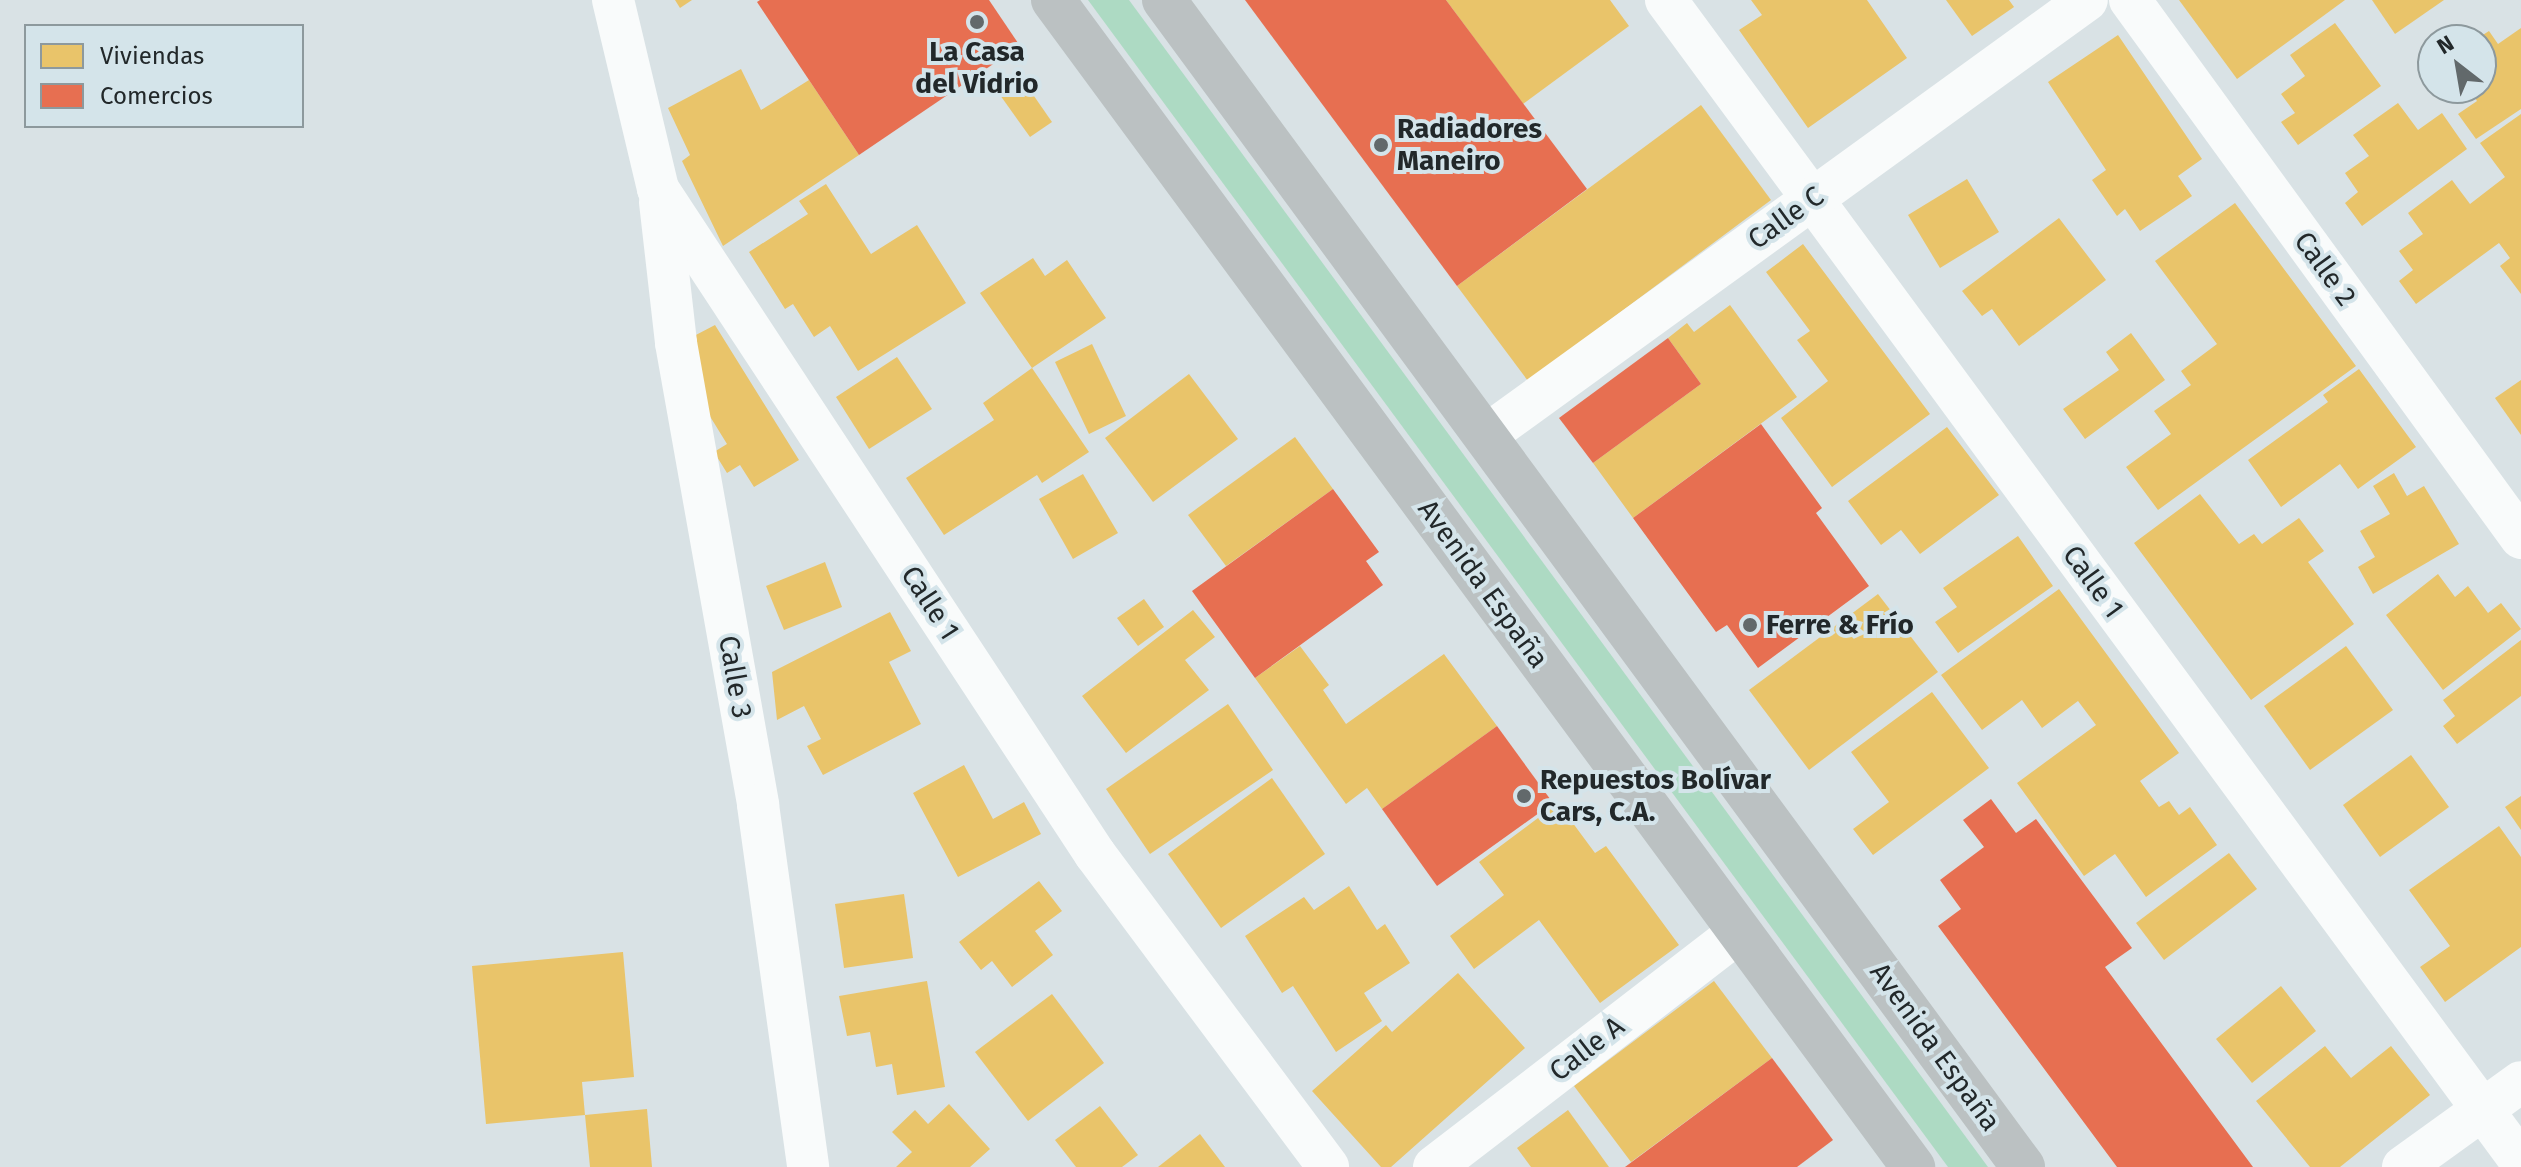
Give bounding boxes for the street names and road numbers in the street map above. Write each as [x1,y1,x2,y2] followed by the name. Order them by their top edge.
[1742,179,1830,257] street label: Calle C
[2287,225,2363,313] street label: Calle 2
[1411,493,1555,675] street label: Avenida España
[2055,539,2131,625] street label: Calle 1
[894,560,966,646] street label: Calle 1
[711,633,759,721] street label: Calle 3
[1863,956,2007,1138] street label: Avenida España
[1543,1009,1631,1089] street label: Calle A

